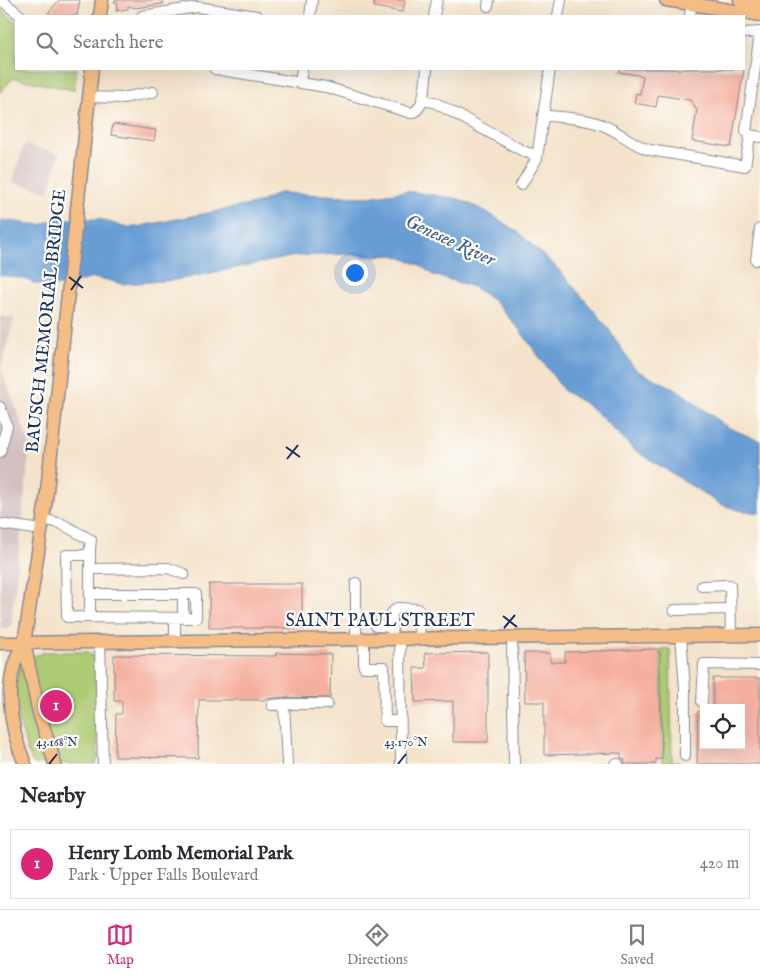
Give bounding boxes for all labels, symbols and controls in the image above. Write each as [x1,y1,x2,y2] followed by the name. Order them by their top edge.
[15,15,745,70] search box
[33,29,61,57] icon: search
[73,31,164,55] text: Search here
[22,188,72,454] street label: BAUSCH MEMORIAL BRIDGE
[401,210,500,273] water label: Genesee River
[342,260,368,286] your location
[285,610,475,633] street label: SAINT PAUL STREET
[40,687,72,725] pin: 1
[700,704,745,749] map controls
[700,704,745,749] button: locate
[36,735,78,750] text: 43.168°N
[384,735,428,750] text: 43.170°N
[20,783,85,810] text: Nearby
[68,842,293,866] text: Henry Lomb Memorial Park
[34,854,40,874] text: 1
[700,854,739,874] text: 420 m
[68,866,258,886] text: Park · Upper Falls Boulevard
[106,921,134,969] tab: Map
[347,921,408,969] tab: Directions
[621,921,654,969] tab: Saved

